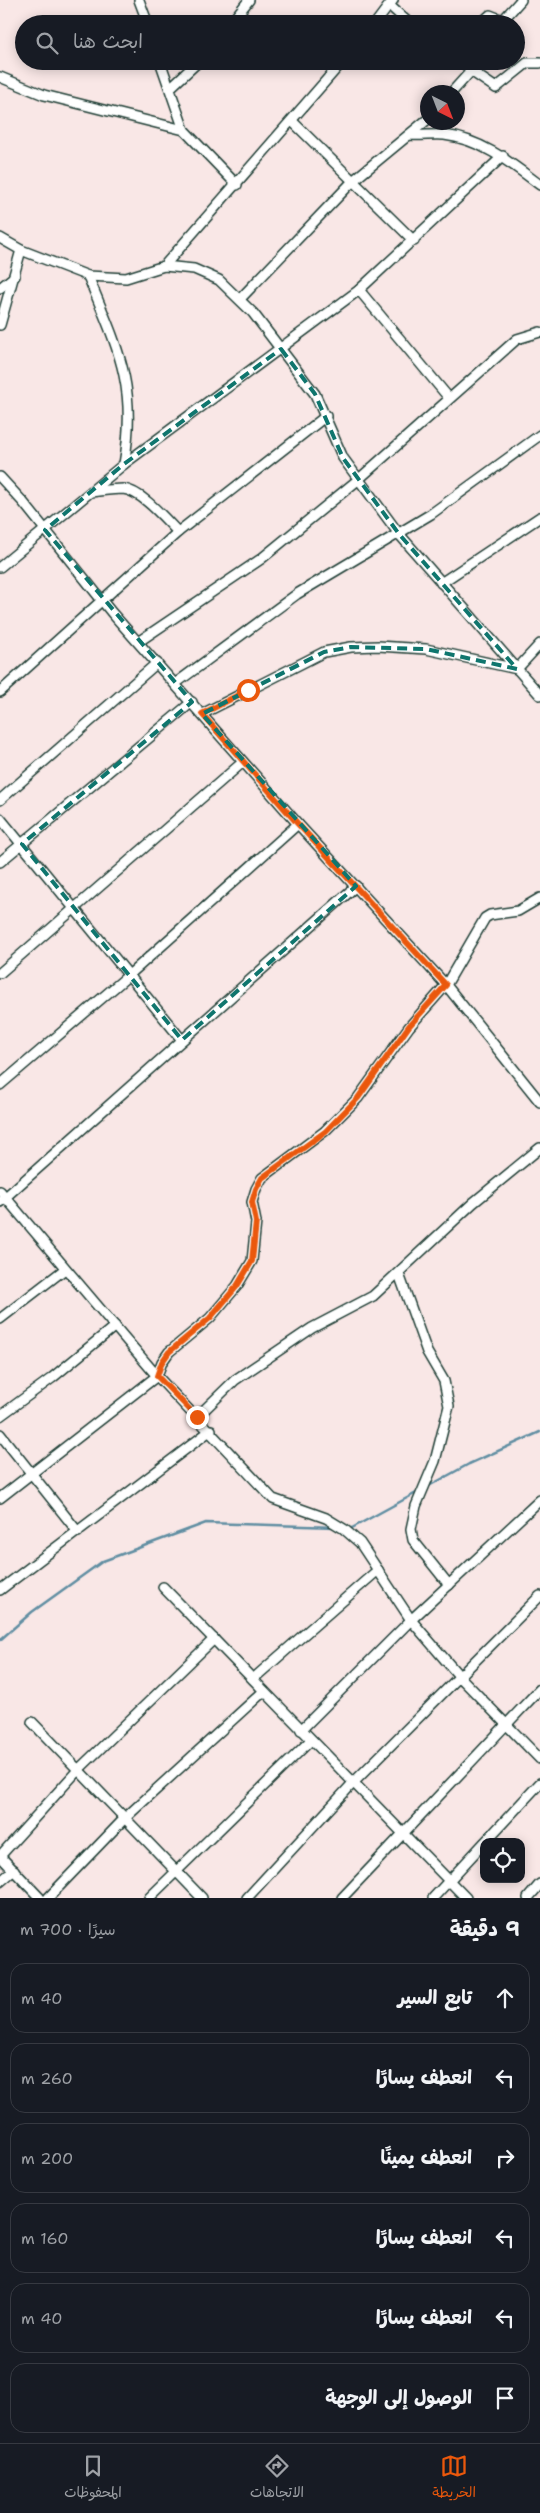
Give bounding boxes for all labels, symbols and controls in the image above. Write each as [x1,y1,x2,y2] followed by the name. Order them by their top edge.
[15,15,525,70] search box
[33,29,61,57] icon: search
[73,29,143,54] text: ابحث هنا
[420,85,465,130] north arrow
[237,679,260,702] route start
[186,1406,209,1429] route end
[480,1838,525,1883] map controls
[480,1838,525,1883] button: locate
[450,1915,520,1943] text: 9 دقيقة
[20,1919,116,1940] text: سيرًا · 700 m
[491,1984,519,2012] icon: ahead
[398,1985,472,2010] text: تابع السير
[21,1988,63,2009] text: 40 m
[491,2064,519,2092] icon: left
[376,2065,472,2090] text: انعطف يسارًا
[21,2068,73,2089] text: 260 m
[491,2144,519,2172] icon: right
[381,2145,472,2170] text: انعطف يمينًا
[21,2148,73,2169] text: 200 m
[491,2224,519,2252] icon: left
[376,2225,472,2250] text: انعطف يسارًا
[21,2228,68,2249] text: 160 m
[491,2304,519,2332] icon: left
[376,2305,472,2330] text: انعطف يسارًا
[21,2308,63,2329] text: 40 m
[491,2384,519,2412] icon: arrive
[325,2385,472,2410] text: الوصول إلى الوجهة
[64,2452,122,2505] tab: المحفوظات
[250,2452,304,2505] tab: الاتجاهات
[432,2452,476,2505] tab: الخريطة

